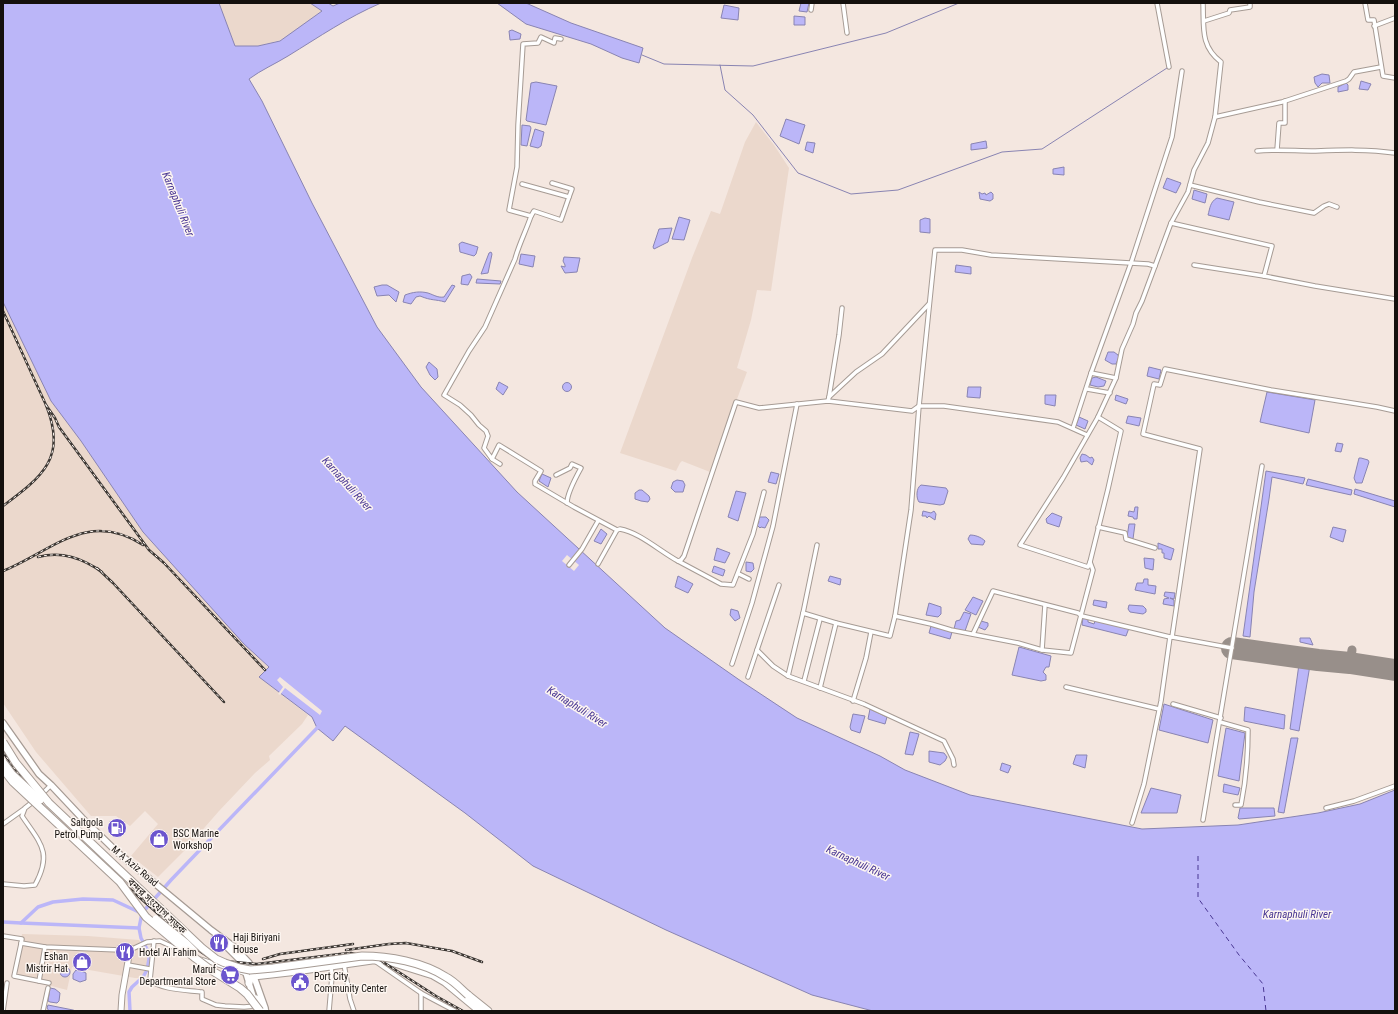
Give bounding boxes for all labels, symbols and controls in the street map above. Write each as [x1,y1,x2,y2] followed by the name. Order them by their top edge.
[159,170,197,239] water label: Karnaphuli River
[319,454,375,514] water label: Karnaphuli River
[545,683,610,731] water label: Karnaphuli River
[54,817,103,840] place label: Saltgola Petrol Pump
[106,817,128,839] fuel station icon: Saltgola Petrol Pump
[148,828,170,850] shop icon: BSC Marine Workshop
[173,828,219,851] place label: BSC Marine Workshop
[110,843,160,889] street label: M A Aziz Road
[824,843,892,884] water label: Karnaphuli River
[125,875,189,937] street label: বন্দর সংযোগ সড়ক
[1263,908,1332,921] water label: Karnaphuli River
[208,932,230,954] restaurant icon: Haji Biriyani House
[233,932,280,955] place label: Haji Biriyani House
[114,941,136,963] restaurant icon: Hotel Al Fahim
[139,947,197,958] place label: Hotel Al Fahim
[26,951,68,974] place label: Eshan Mistrir Hat
[71,951,93,973] shop icon: Eshan Mistrir Hat
[140,964,217,987] place label: Maruf Departmental Store
[219,964,241,986] supermarket icon: Maruf Departmental Store
[289,971,311,993] public building icon: Port City Community Center
[314,971,387,994] place label: Port City Community Center

